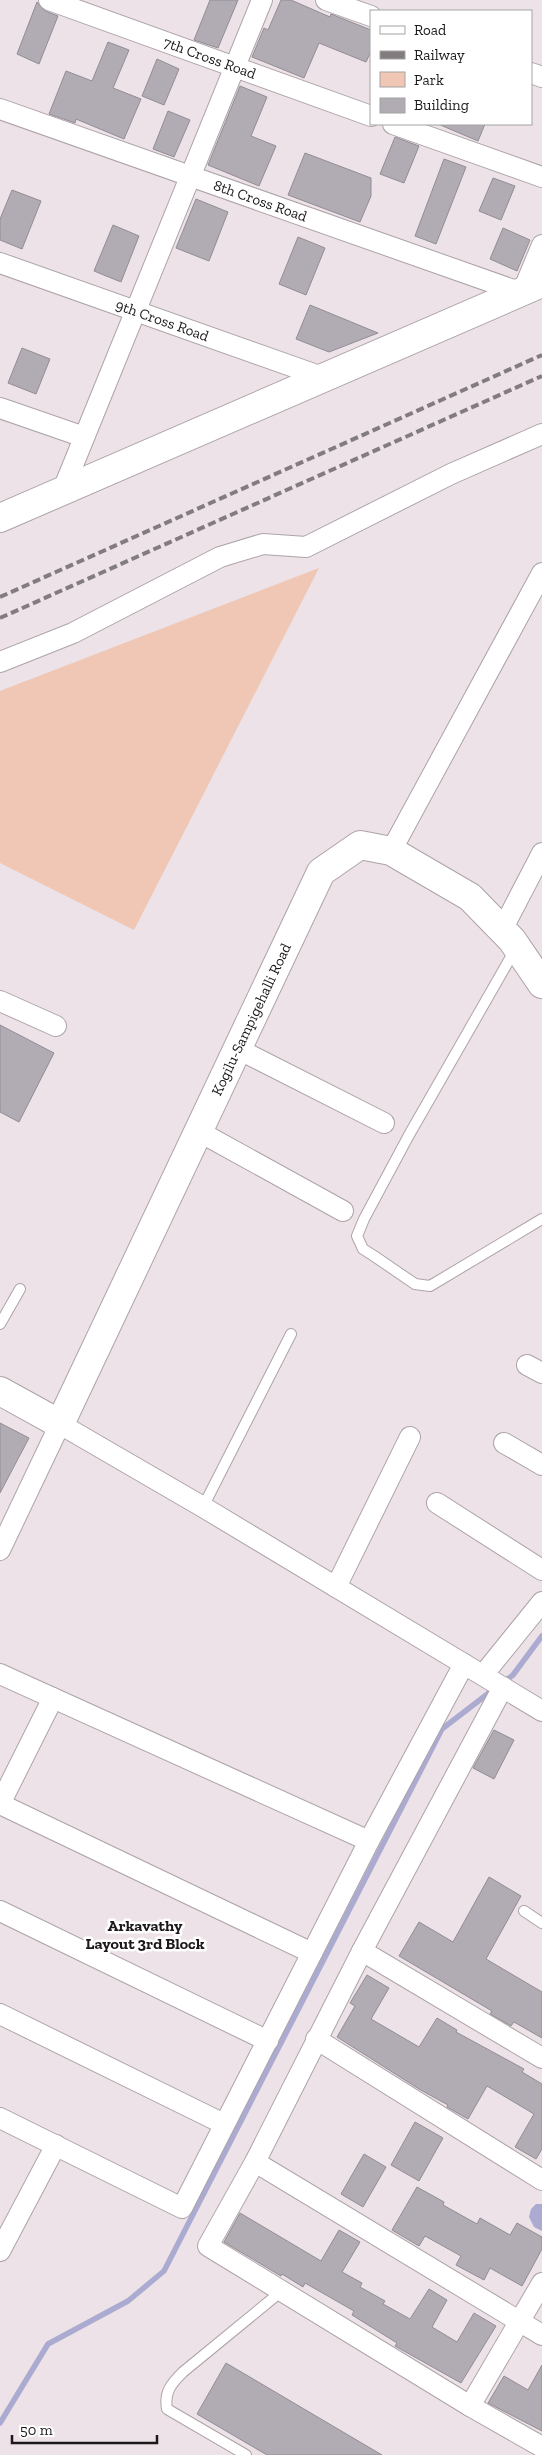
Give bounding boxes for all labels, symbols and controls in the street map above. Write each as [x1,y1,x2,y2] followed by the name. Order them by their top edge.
[370,10,532,125] legend
[414,21,447,39] text: Road
[161,33,259,83] street label: 7th Cross Road
[414,46,465,64] text: Railway
[414,71,444,89] text: Park
[414,96,469,114] text: Building
[211,176,310,226] street label: 8th Cross Road
[113,296,212,345] street label: 9th Cross Road
[208,940,295,1099] street label: Kogilu-Sampigehalli Road
[85,1916,205,1953] district label: Arkavathy Layout 3rd Block
[12,2412,158,2444] scale bar
[20,2421,53,2439] text: 50 m

